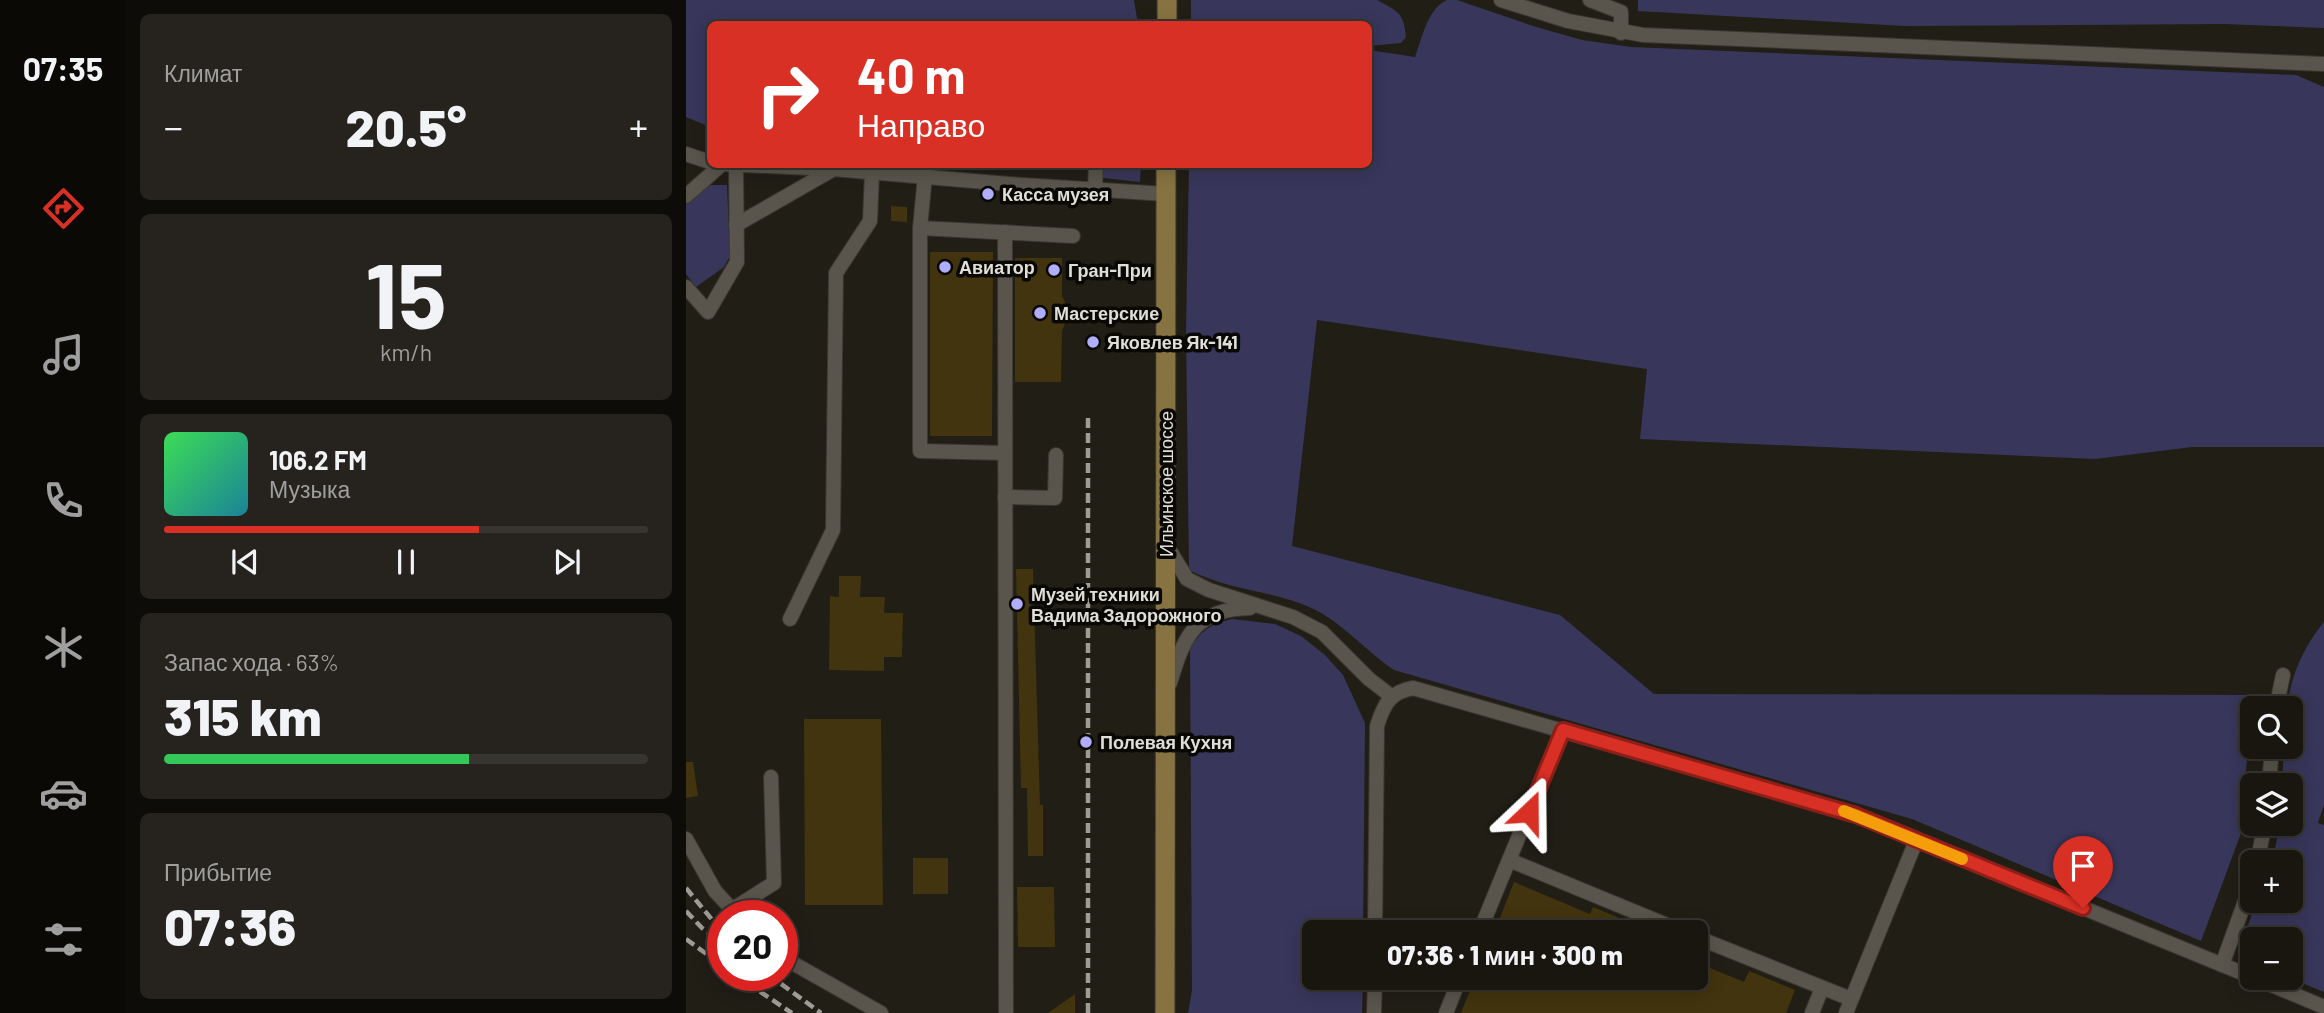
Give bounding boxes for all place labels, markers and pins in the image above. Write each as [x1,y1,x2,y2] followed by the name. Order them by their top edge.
[1002,183,1109,205] place label: Касса музея
[980,186,996,202] marker: Касса музея
[959,256,1035,278] place label: Авиатор
[937,259,953,275] marker: Авиатор
[1068,259,1152,281] place label: Гран-При
[1046,262,1062,278] marker: Гран-При
[1054,302,1159,324] place label: Мастерские
[1032,305,1048,321] marker: Мастерские
[1107,331,1238,353] place label: Яковлев Як-141
[1085,334,1101,350] marker: Яковлев Як-141
[1031,583,1222,626] place label: Музей техники Вадима Задорожного
[1009,596,1025,612] marker: Музей техники Вадима Задорожного
[1100,731,1232,753] place label: Полевая Кухня
[1078,734,1094,750] marker: Полевая Кухня
[2053,836,2113,908] pin

